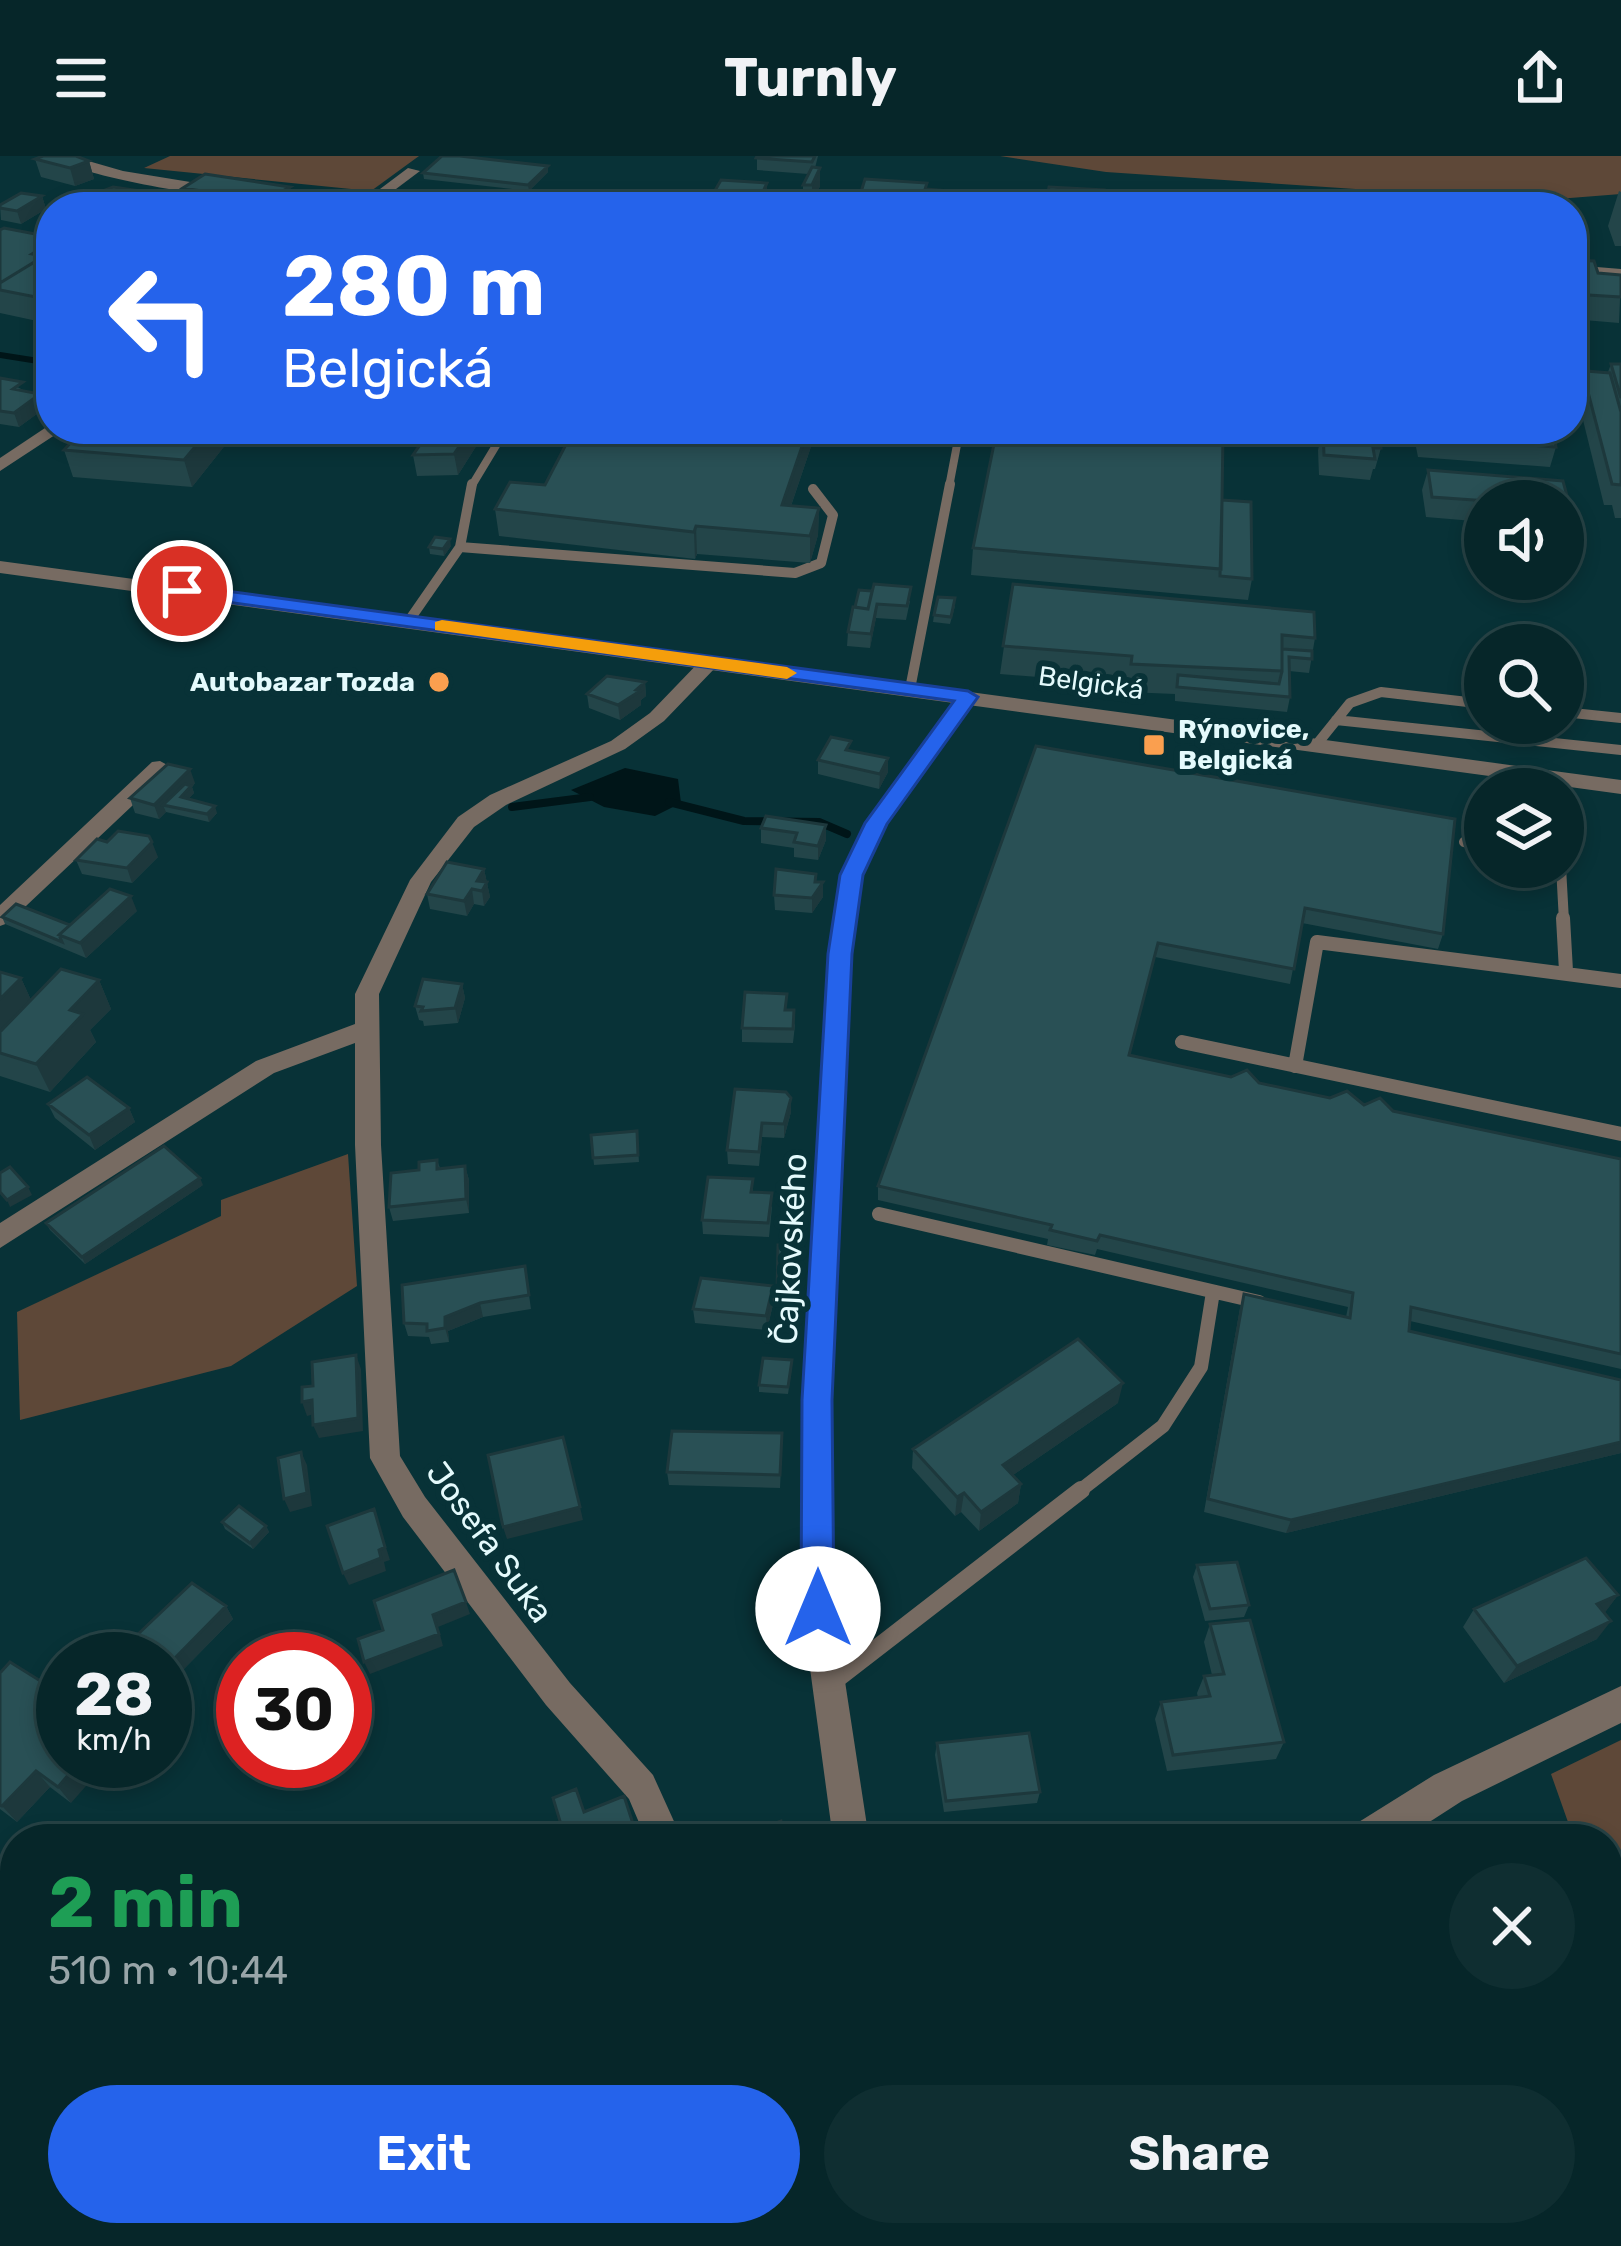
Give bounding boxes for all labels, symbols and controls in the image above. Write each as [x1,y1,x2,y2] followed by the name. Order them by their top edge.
[48,45,114,111] icon: menu
[1507,45,1573,111] icon: share
[724,46,897,110] text: Turnly
[282,236,545,336] text: 280 m
[84,240,240,396] icon: left
[282,337,494,401] text: Belgická
[1464,480,1584,888] map controls
[1464,480,1584,600] button: sound
[131,540,233,642] pin
[149,558,215,624] icon: arrive
[1464,624,1584,744] button: search
[1036,660,1146,706] street label: Belgická
[190,666,415,698] place label: Autobazar Tozda
[426,669,452,695] marker: Autobazar Tozda
[1178,713,1309,776] place label: Rýnovice, Belgická
[1141,732,1167,758] marker: Rýnovice, Belgická
[1464,768,1584,888] button: layers
[766,1152,814,1346] street label: Čajkovského
[419,1454,561,1630] street label: Josefa Suka
[755,1546,881,1672] position arrow
[216,1632,372,1788] speed limit sign: 30
[74,1659,154,1730] text: 28
[77,1722,151,1758] text: km/h
[48,1860,243,1945] text: 2 min
[1449,1863,1575,1989] button: close
[48,1948,288,1994] text: 510 m · 10:44
[48,2085,800,2223] button: Exit
[824,2085,1575,2223] button: Share

